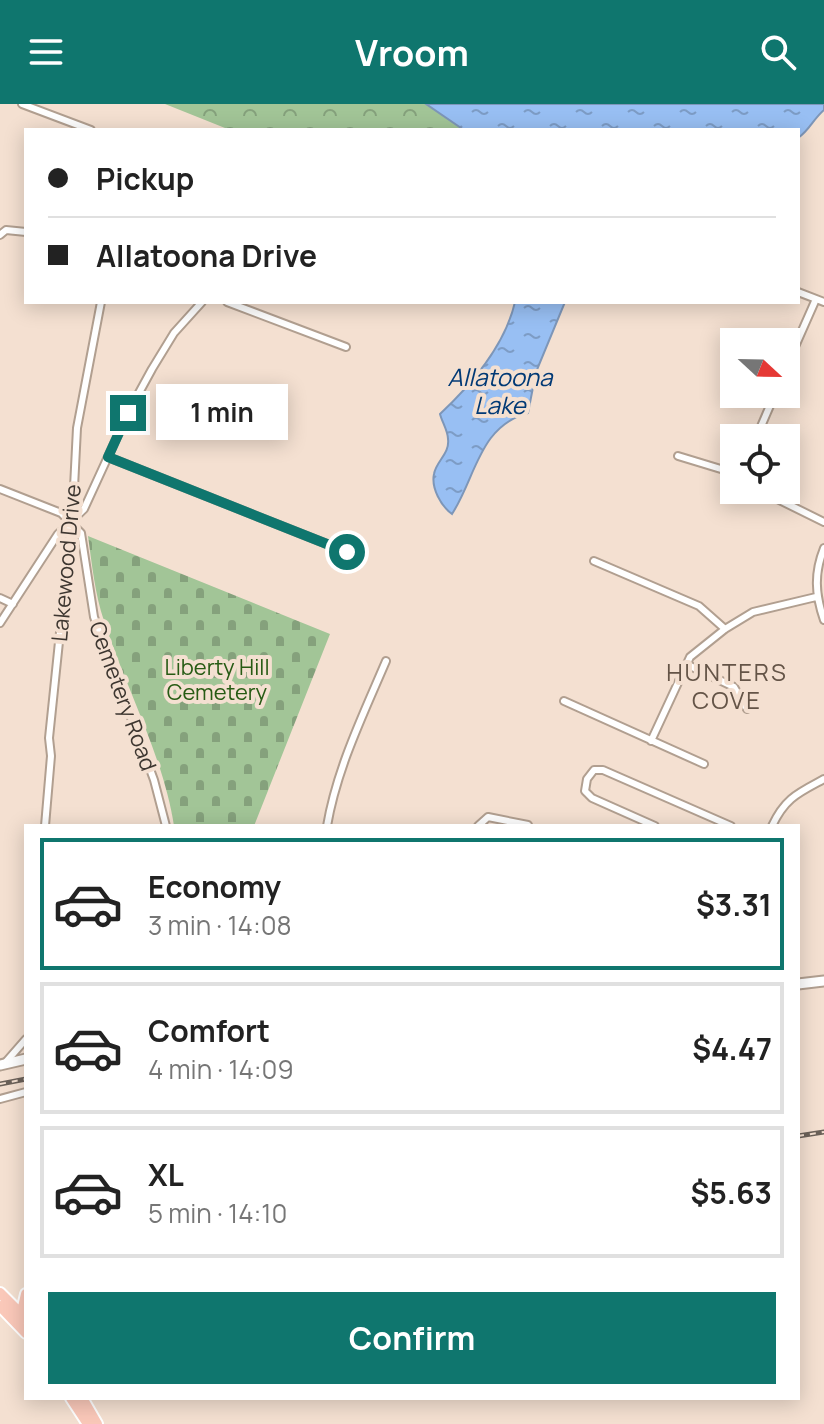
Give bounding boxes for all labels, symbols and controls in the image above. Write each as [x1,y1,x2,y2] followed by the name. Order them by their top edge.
[355,28,469,77] text: Vroom
[24,30,68,74] icon: menu
[756,30,800,74] icon: search
[96,158,194,199] text: Pickup
[96,235,317,276] text: Allatoona Drive
[720,328,800,408] north arrow
[720,328,800,504] map controls
[448,360,554,421] water label: Allatoona Lake
[156,385,288,441] callout: 1 min
[190,394,254,430] text: 1 min
[110,395,146,431] route end
[720,424,800,504] button: locate
[44,483,88,643] street label: Lakewood Drive
[329,534,365,570] route start
[82,617,164,775] street label: Cemetery Road
[164,652,270,707] park label: Liberty Hill Cemetery
[666,655,788,716] district label: HUNTERS COVE
[148,866,281,907] text: Economy
[52,868,124,940] icon: car
[696,884,772,925] text: $3.31
[148,907,292,943] text: 3 min · 14:08
[148,1010,270,1051] text: Comfort
[52,1012,124,1084] icon: car
[692,1028,772,1069] text: $4.47
[148,1051,294,1087] text: 4 min · 14:09
[148,1154,184,1195] text: XL
[52,1156,124,1228] icon: car
[690,1172,772,1213] text: $5.63
[148,1195,287,1231] text: 5 min · 14:10
[48,1292,776,1384] button: Confirm

